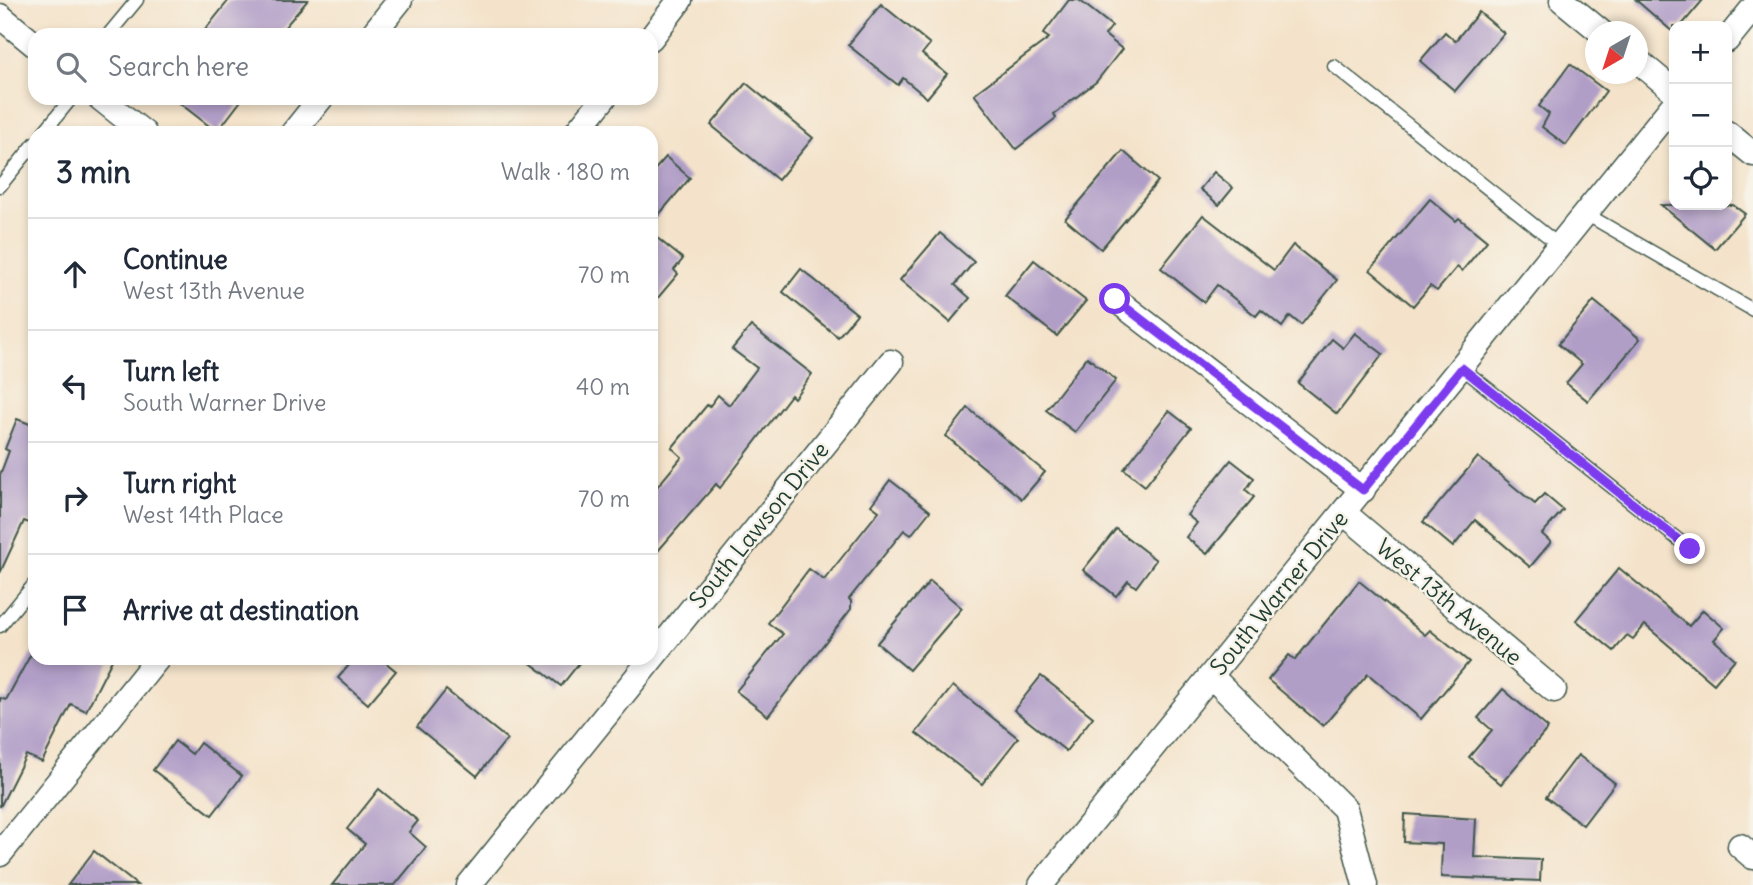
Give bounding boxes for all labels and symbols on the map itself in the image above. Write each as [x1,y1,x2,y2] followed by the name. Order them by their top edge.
[1585,21,1648,84] north arrow
[1099,283,1130,314] route start
[683,436,835,614] street label: South Lawson Drive
[1203,505,1354,681] street label: South Warner Drive
[1370,532,1528,671] street label: West 13th Avenue
[1674,533,1705,564] route end

